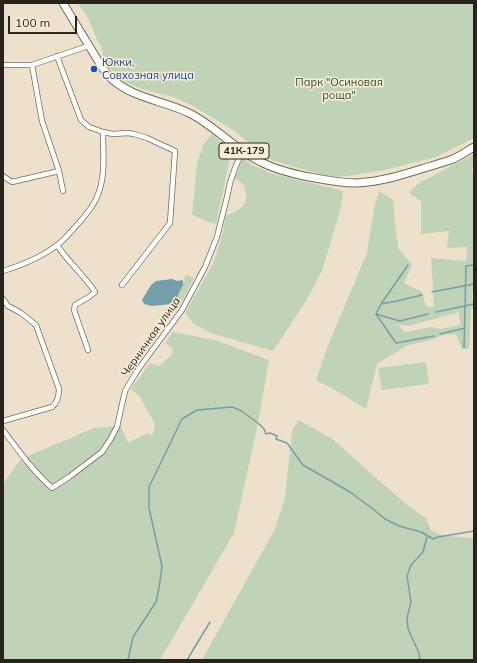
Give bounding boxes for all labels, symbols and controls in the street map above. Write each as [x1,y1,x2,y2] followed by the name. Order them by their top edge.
[10,8,79,34] scale bar
[15,15,50,30] text: 100 m
[102,56,194,82] place label: Юкки, Совхозная улица
[89,64,99,74] marker: Юкки, Совхозная улица
[295,76,383,102] park label: Парк "Осиновая роща"
[219,143,269,159] road number: 41К-179
[119,295,183,379] street label: Черничная улица

